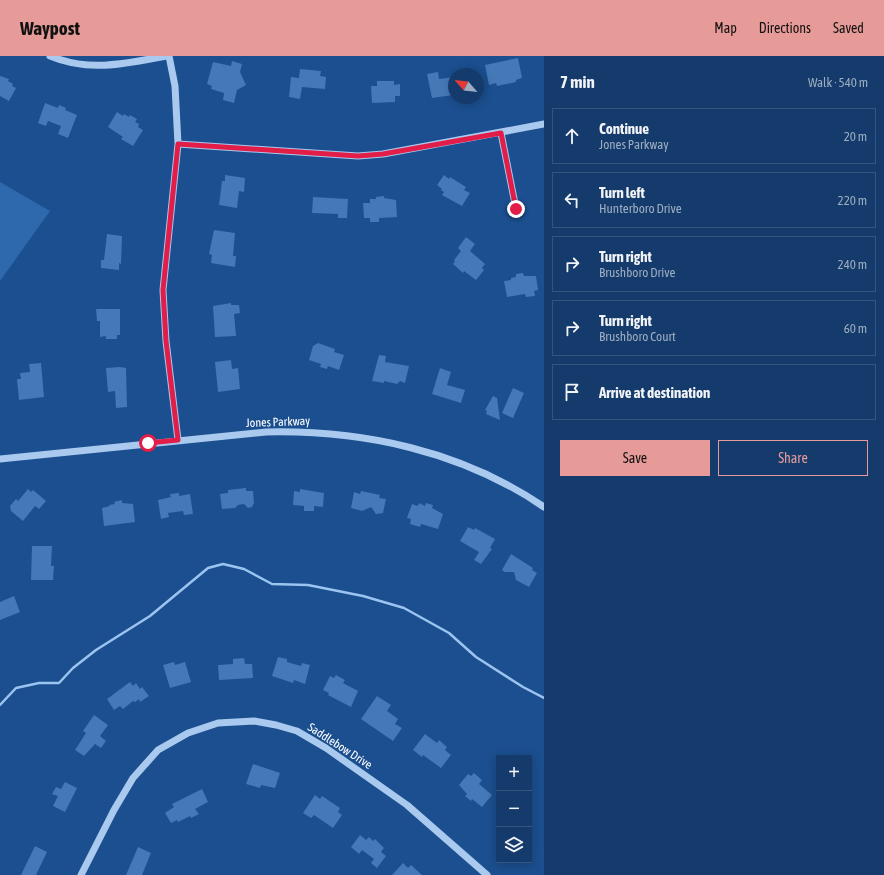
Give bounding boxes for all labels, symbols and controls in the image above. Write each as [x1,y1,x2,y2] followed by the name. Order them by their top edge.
[20,17,80,39] text: Waypost
[714,20,737,36] text: Map
[759,20,811,36] text: Directions
[833,20,864,36] text: Saved
[448,68,484,104] north arrow
[560,72,595,92] text: 7 min
[808,75,868,90] text: Walk · 540 m
[599,120,649,137] text: Continue
[561,125,583,147] icon: ahead
[844,129,867,144] text: 20 m
[599,137,669,152] text: Jones Parkway
[599,184,645,201] text: Turn left
[561,189,583,211] icon: left
[838,193,867,208] text: 220 m
[507,200,525,218] route end
[599,201,682,216] text: Hunterboro Drive
[599,248,652,265] text: Turn right
[561,253,583,275] icon: right
[838,257,867,272] text: 240 m
[599,265,675,280] text: Brushboro Drive
[599,312,652,329] text: Turn right
[561,317,583,339] icon: right
[844,321,867,336] text: 60 m
[599,329,676,344] text: Brushboro Court
[561,381,583,403] icon: arrive
[599,384,710,401] text: Arrive at destination
[246,414,310,430] street label: Jones Parkway
[139,434,157,452] route start
[560,440,710,476] button: Save
[718,440,868,476] button: Share
[305,720,375,772] street label: Saddlebow Drive
[496,755,532,863] map controls
[496,755,532,791] button: +
[496,791,532,827] button: −
[496,827,532,863] button: layers

